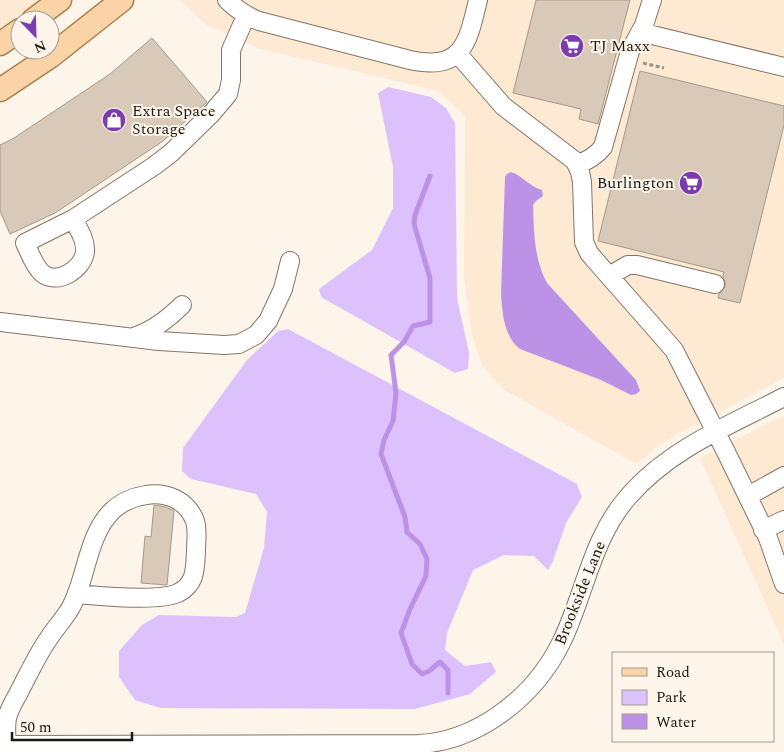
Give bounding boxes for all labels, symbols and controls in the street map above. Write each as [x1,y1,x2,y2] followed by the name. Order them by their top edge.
[10,10,60,60] north arrow
[559,33,585,59] supermarket icon: TJ Maxx
[590,34,650,58] place label: TJ Maxx
[31,35,49,58] text: N
[132,99,215,141] place label: Extra Space Storage
[101,107,127,133] shop icon: Extra Space Storage
[678,170,704,196] supermarket icon: Burlington
[597,171,674,195] place label: Burlington
[548,537,612,649] street label: Brookside Lane
[612,652,774,742] legend
[656,661,690,684] text: Road
[656,686,687,709] text: Park
[12,710,132,742] scale bar
[656,711,696,734] text: Water
[20,716,52,739] text: 50 m

